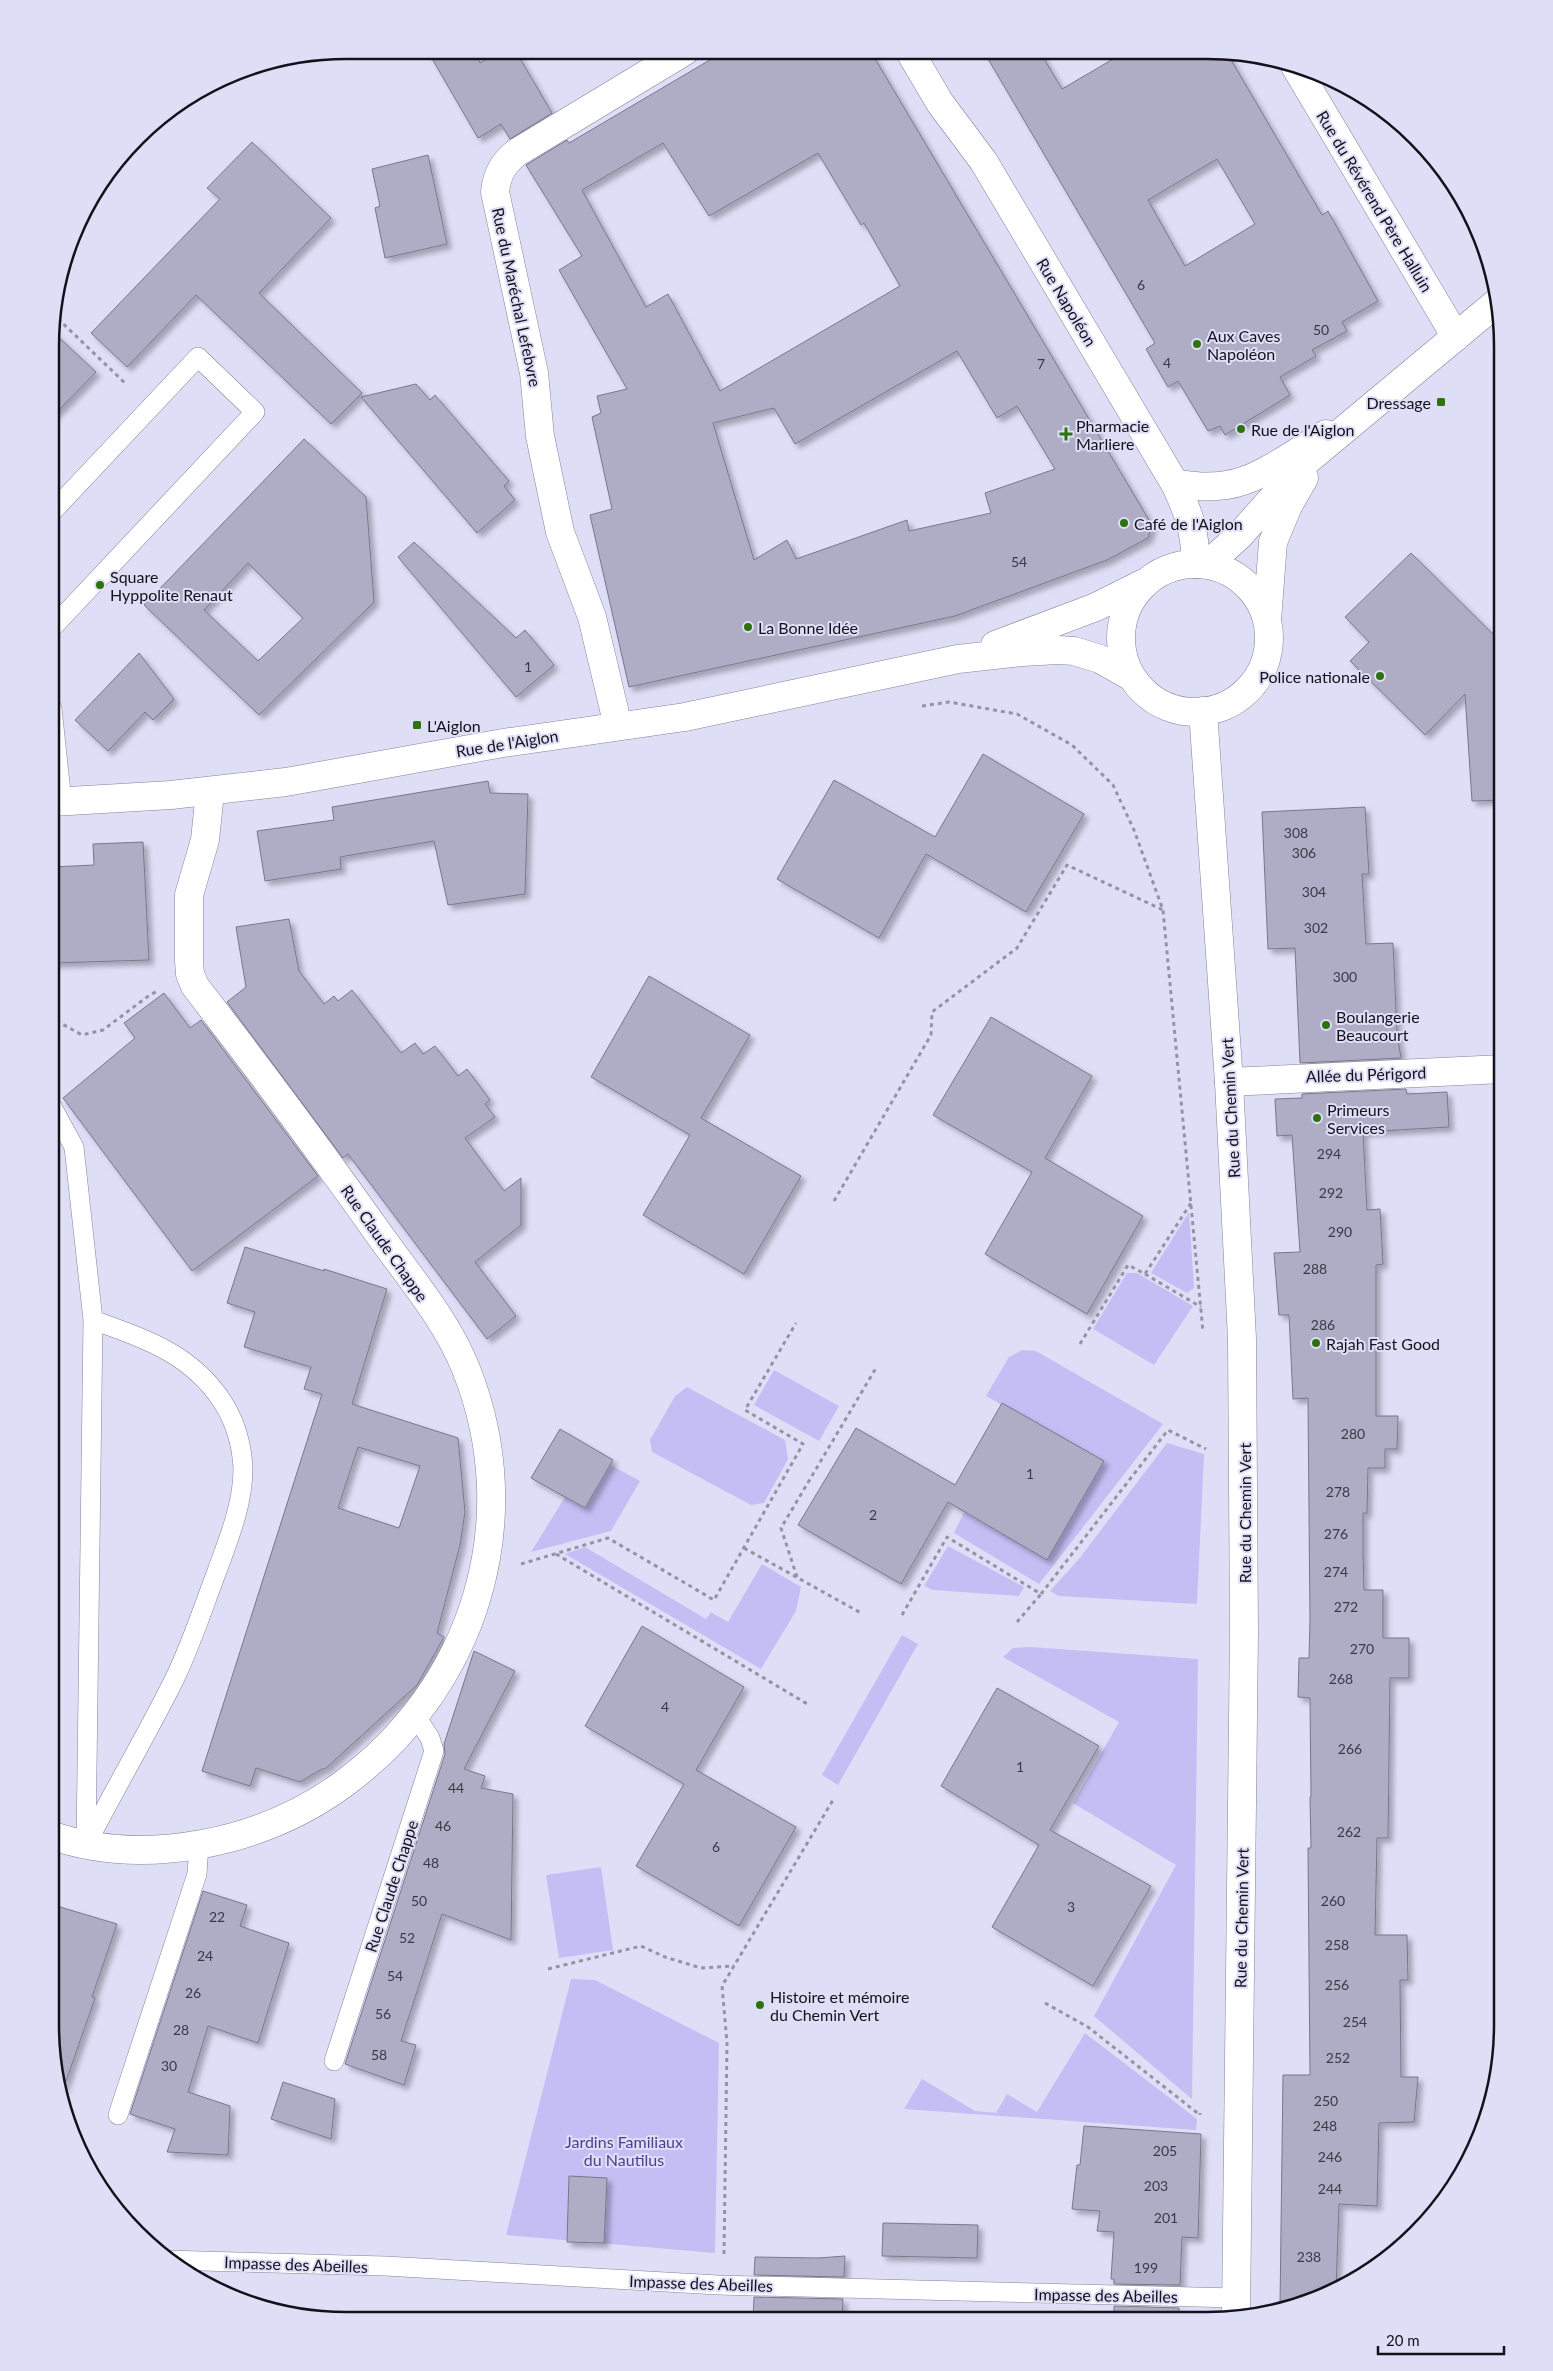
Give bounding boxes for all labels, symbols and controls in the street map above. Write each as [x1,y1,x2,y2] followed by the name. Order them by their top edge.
[1313,107,1437,295] street label: Rue du Révérend Père Halluin
[489,206,545,388] street label: Rue du Maréchal Lefebvre
[1033,255,1101,349] street label: Rue Napoléon
[1137,276,1145,293] house number: 6
[1313,321,1329,338] house number: 50
[1207,326,1281,363] place label: Aux Caves Napoléon
[1191,338,1203,350] marker: Aux Caves Napoléon
[1163,354,1171,371] house number: 4
[1037,355,1045,372] house number: 7
[1367,393,1431,412] place label: Dressage
[1435,396,1447,408] marker: Dressage
[1076,416,1149,453] place label: Pharmacie Marliere
[1251,420,1355,439] place label: Rue de l'Aiglon
[1235,423,1247,435] marker: Rue de l'Aiglon
[1060,428,1072,440] marker: Pharmacie Marliere
[1134,514,1243,533] place label: Café de l'Aiglon
[1118,517,1130,529] marker: Café de l'Aiglon
[1011,553,1027,570] house number: 54
[110,567,233,604] place label: Square Hyppolite Renaut
[94,579,106,591] marker: Square Hyppolite Renaut
[758,618,858,637] place label: La Bonne Idée
[742,621,754,633] marker: La Bonne Idée
[524,658,532,675] house number: 1
[1259,667,1370,686] place label: Police nationale
[1374,670,1386,682] marker: Police nationale
[427,716,481,735] place label: L'Aiglon
[411,719,423,731] marker: L'Aiglon
[454,726,560,760] street label: Rue de l'Aiglon
[1284,824,1308,841] house number: 308
[1292,844,1316,861] house number: 306
[1302,883,1326,900] house number: 304
[1304,919,1328,936] house number: 302
[1333,968,1357,985] house number: 300
[1336,1007,1420,1044] place label: Boulangerie Beaucourt
[1320,1019,1332,1031] marker: Boulangerie Beaucourt
[1217,1037,1243,1179] street label: Rue du Chemin Vert
[1306,1062,1426,1086] street label: Allée du Périgord
[1327,1100,1389,1137] place label: Primeurs Services
[1311,1112,1323,1124] marker: Primeurs Services
[1317,1145,1341,1162] house number: 294
[338,1181,432,1305] street label: Rue Claude Chappe
[1319,1184,1343,1201] house number: 292
[1328,1223,1352,1240] house number: 290
[1303,1260,1327,1277] house number: 288
[1311,1316,1335,1333] house number: 286
[1326,1334,1440,1353] place label: Rajah Fast Good
[1310,1337,1322,1349] marker: Rajah Fast Good
[1341,1425,1365,1442] house number: 280
[1235,1443,1254,1583] street label: Rue du Chemin Vert
[1026,1465,1034,1482] house number: 1
[1326,1483,1350,1500] house number: 278
[869,1506,877,1523] house number: 2
[1324,1525,1348,1542] house number: 276
[1324,1563,1348,1580] house number: 274
[1334,1598,1358,1615] house number: 272
[1350,1640,1374,1657] house number: 270
[1329,1670,1353,1687] house number: 268
[661,1698,669,1715] house number: 4
[1338,1740,1362,1757] house number: 266
[1016,1758,1024,1775] house number: 1
[448,1779,464,1796] house number: 44
[361,1817,421,1955] street label: Rue Claude Chappe
[435,1817,451,1834] house number: 46
[1337,1823,1361,1840] house number: 262
[712,1838,720,1855] house number: 6
[1230,1847,1252,1988] street label: Rue du Chemin Vert
[423,1854,439,1871] house number: 48
[411,1892,427,1909] house number: 50
[1321,1892,1345,1909] house number: 260
[1067,1898,1075,1915] house number: 3
[209,1908,225,1925] house number: 22
[399,1929,415,1946] house number: 52
[1325,1936,1349,1953] house number: 258
[197,1947,213,1964] house number: 24
[387,1967,403,1984] house number: 54
[1325,1976,1349,1993] house number: 256
[185,1984,201,2001] house number: 26
[770,1987,909,2024] place label: Histoire et mémoire du Chemin Vert
[754,1999,766,2011] marker: Histoire et mémoire du Chemin Vert
[375,2005,391,2022] house number: 56
[1343,2013,1367,2030] house number: 254
[173,2021,189,2038] house number: 28
[371,2046,387,2063] house number: 58
[1326,2049,1350,2066] house number: 252
[161,2057,177,2074] house number: 30
[1314,2092,1338,2109] house number: 250
[1313,2117,1337,2134] house number: 248
[565,2132,683,2169] park label: Jardins Familiaux du Nautilus
[1153,2142,1177,2159] house number: 205
[1318,2148,1342,2165] house number: 246
[1144,2177,1168,2194] house number: 203
[1318,2180,1342,2197] house number: 244
[1154,2209,1178,2226] house number: 201
[1297,2248,1321,2265] house number: 238
[224,2252,368,2276] street label: Impasse des Abeilles
[1134,2259,1158,2276] house number: 199
[629,2271,773,2295] street label: Impasse des Abeilles
[1034,2284,1178,2306] street label: Impasse des Abeilles
[1378,2324,1504,2356] scale bar
[1386,2331,1420,2349] text: 20 m

